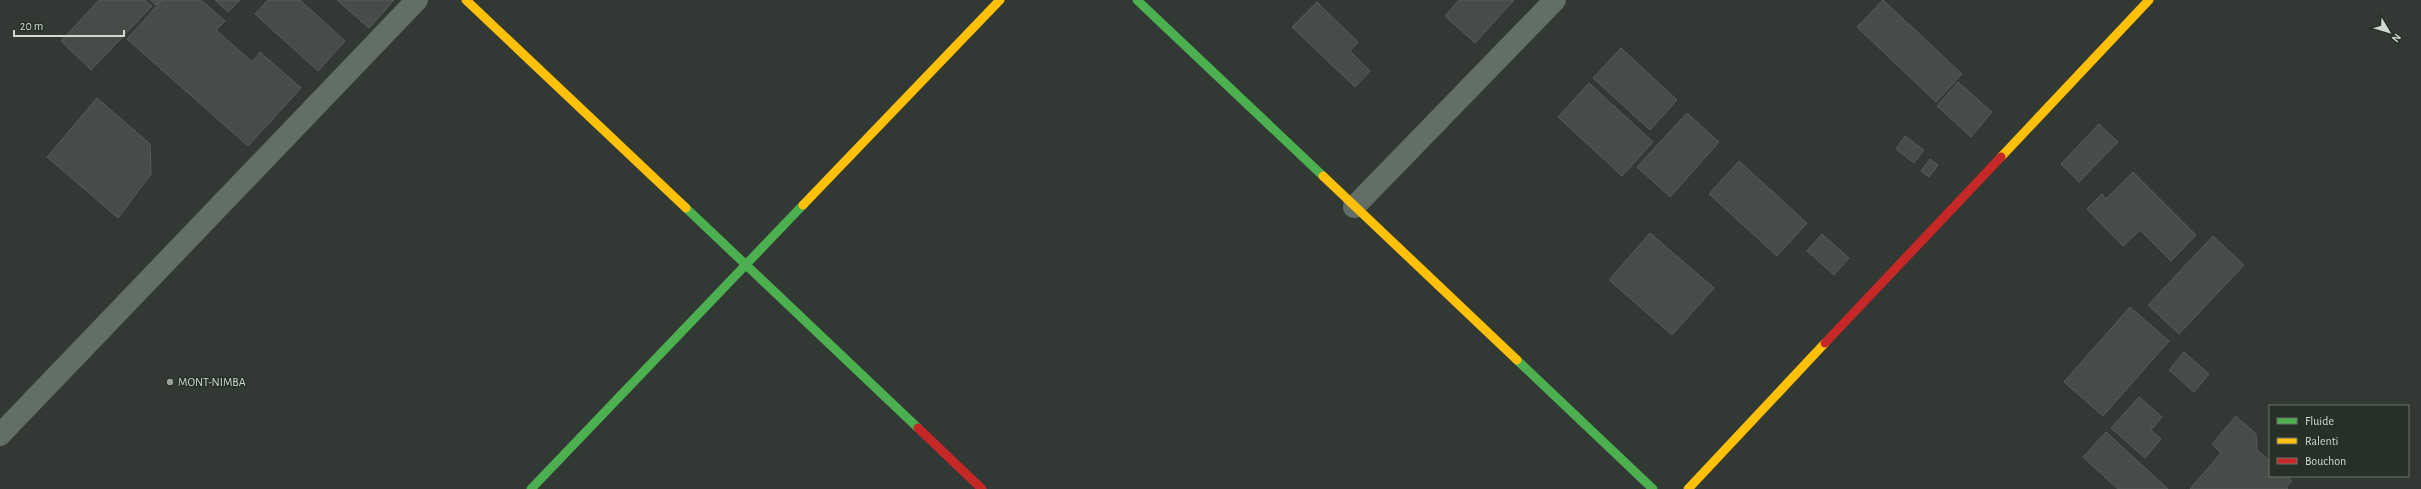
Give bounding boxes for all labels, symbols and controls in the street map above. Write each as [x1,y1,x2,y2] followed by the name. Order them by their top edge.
[14,12,124,38] scale bar
[2369,12,2409,52] north arrow
[20,20,43,32] text: 20 m
[2390,31,2403,44] text: N
[178,376,246,388] place label: MONT-NIMBA
[165,377,175,387] marker: MONT-NIMBA
[2269,405,2409,477] legend
[2305,415,2334,427] text: Fluide
[2305,435,2338,447] text: Ralenti
[2305,455,2346,467] text: Bouchon

